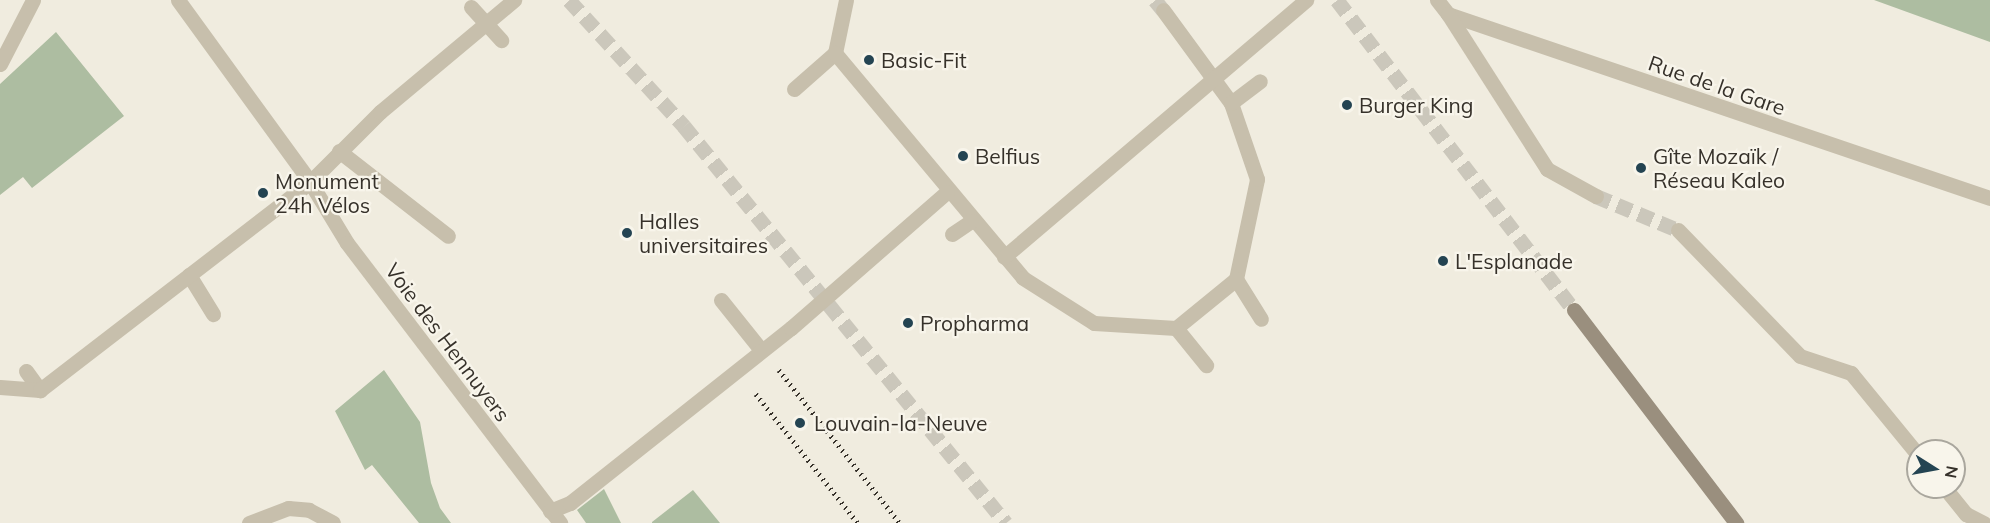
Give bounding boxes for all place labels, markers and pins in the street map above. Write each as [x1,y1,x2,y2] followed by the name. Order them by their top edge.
[881,47,967,73] place label: Basic-Fit
[862,53,876,67] marker: Basic-Fit
[1359,92,1473,118] place label: Burger King
[1340,98,1354,112] marker: Burger King
[975,143,1040,169] place label: Belfius
[1653,143,1785,193] place label: Gîte Mozaïk / Réseau Kaleo
[956,149,970,163] marker: Belfius
[1634,161,1648,175] marker: Gîte Mozaïk / Réseau Kaleo
[275,168,379,218] place label: Monument 24h Vélos
[256,186,270,200] marker: Monument 24h Vélos
[639,208,768,258] place label: Halles universitaires
[620,226,634,240] marker: Halles universitaires
[1455,248,1573,274] place label: L'Esplanade
[1436,254,1450,268] marker: L'Esplanade
[920,310,1029,336] place label: Propharma
[901,316,915,330] marker: Propharma
[814,410,988,436] place label: Louvain-la-Neuve
[791,414,809,432] marker: Louvain-la-Neuve

